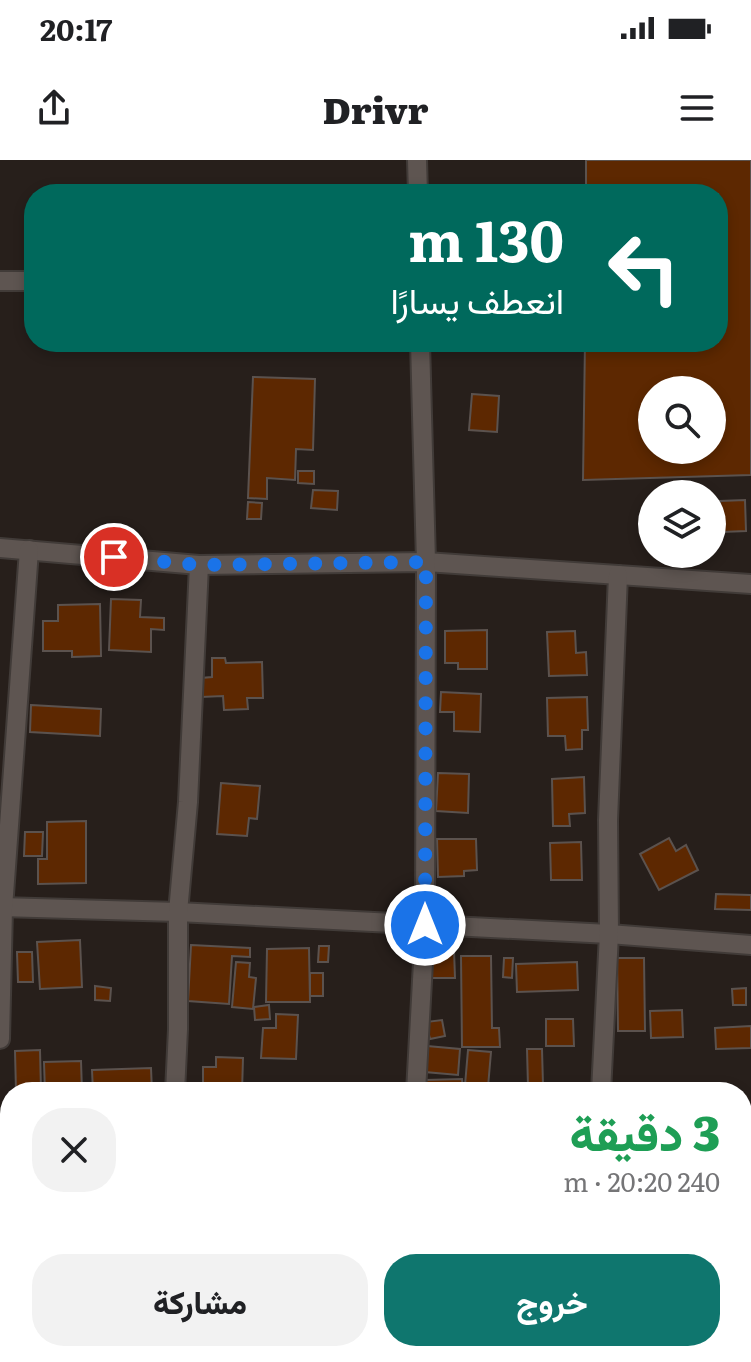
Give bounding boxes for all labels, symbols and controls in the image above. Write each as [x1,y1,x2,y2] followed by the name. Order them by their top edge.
[40,6,112,50] text: 20:17
[322,82,429,135] text: Drivr
[32,86,76,130] icon: share
[675,86,719,130] icon: menu
[408,196,564,279] text: 130 m
[592,216,696,320] icon: left
[391,272,564,325] text: انعطف يسارًا
[638,376,726,568] map controls
[638,376,726,464] button: search
[638,480,726,568] button: layers
[80,523,148,591] pin
[92,535,136,579] icon: arrive
[383,883,467,967] position arrow
[570,1095,720,1166] text: 3 دقيقة
[32,1108,116,1192] button: close
[563,1161,720,1200] text: 240 m · 20:20
[32,1254,368,1346] button: مشاركة
[384,1254,720,1346] button: خروج

